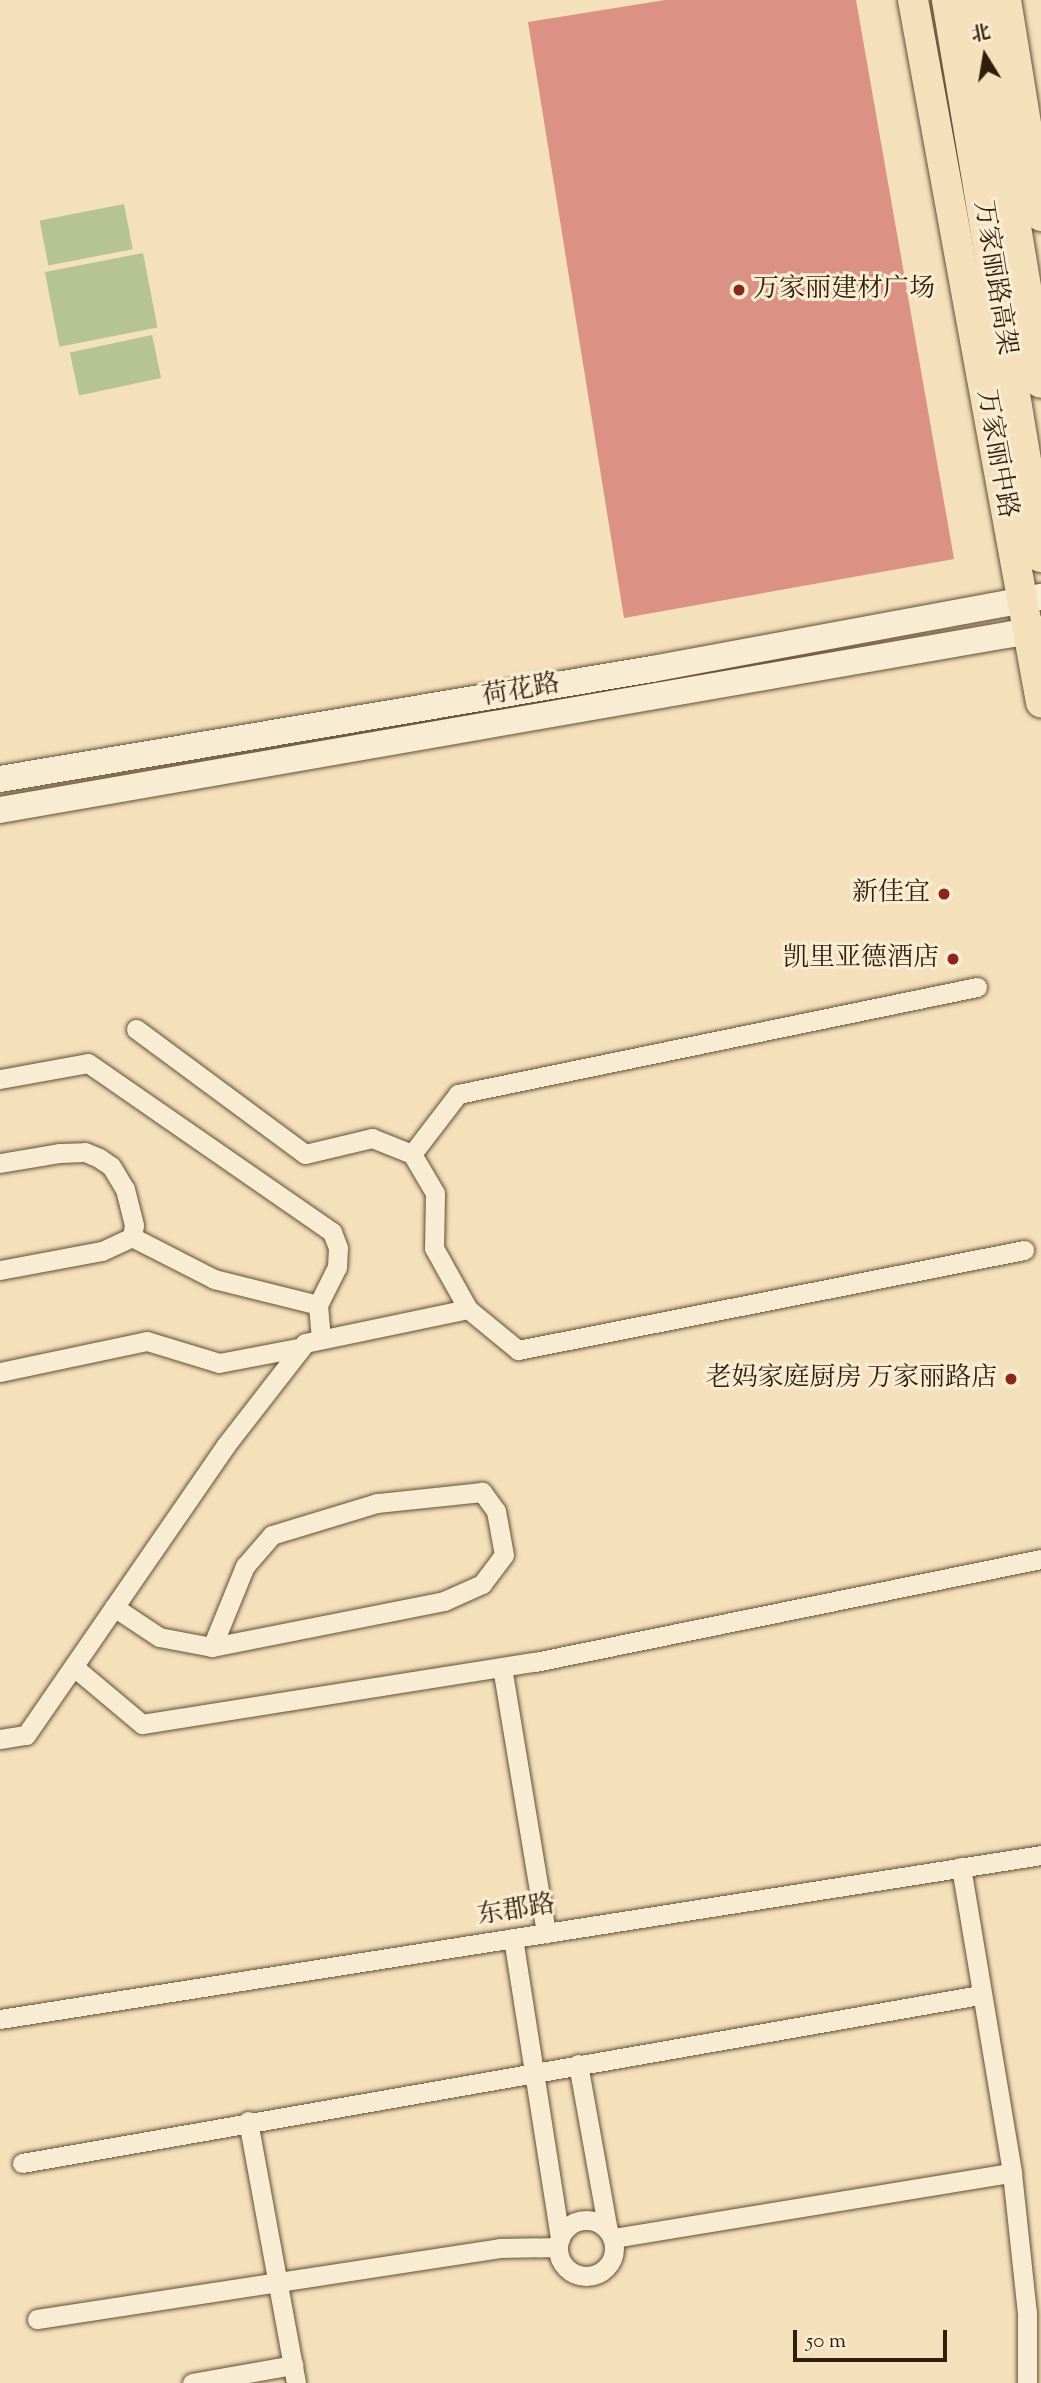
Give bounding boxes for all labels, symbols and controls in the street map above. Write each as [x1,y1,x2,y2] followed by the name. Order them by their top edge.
[969,20,993,50] text: 北
[950,21,1020,91] north arrow
[966,199,1022,357] street label: 万家丽路高架
[753,274,935,306] place label: 万家丽建材广场
[731,282,747,298] marker: 万家丽建材广场
[969,387,1023,521] street label: 万家丽中路
[480,669,562,713] street label: 荷花路
[852,878,930,910] place label: 新佳宜
[936,886,952,902] marker: 新佳宜
[783,943,939,975] place label: 凯里亚德酒店
[945,951,961,967] marker: 凯里亚德酒店
[705,1363,997,1395] place label: 老妈家庭厨房 万家丽路店
[1003,1371,1019,1387] marker: 老妈家庭厨房 万家丽路店
[475,1889,557,1933] street label: 东郡路
[796,2316,950,2360] scale bar
[806,2327,846,2357] text: 50 m

